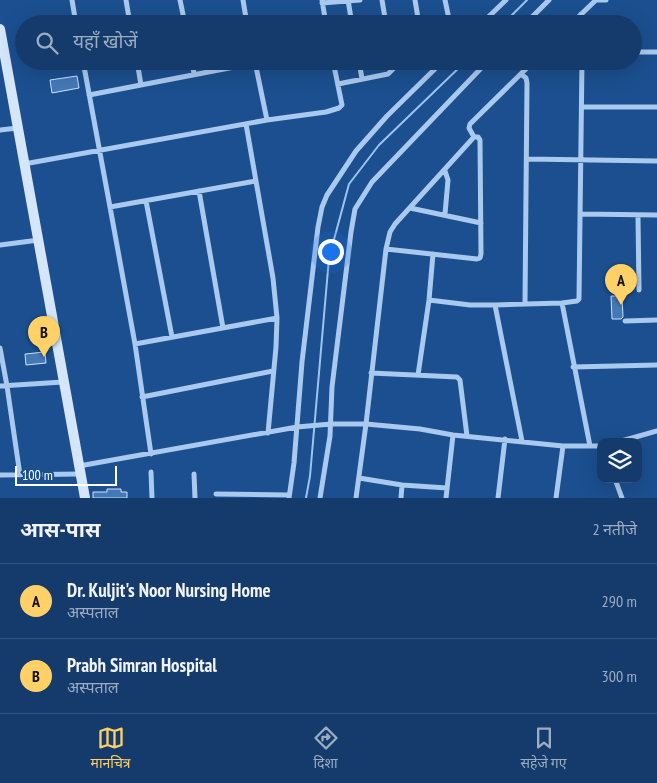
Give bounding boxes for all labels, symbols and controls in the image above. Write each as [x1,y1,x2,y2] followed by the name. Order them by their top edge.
[15,15,642,70] search box
[33,29,61,57] icon: search
[73,29,138,53] text: यहाँ खोजें
[318,239,344,265] your location
[605,264,637,305] pin: A
[28,316,60,357] pin: B
[597,438,642,483] map controls
[597,438,642,483] button: layers
[15,463,118,486] scale bar
[22,466,53,484] text: 100 m
[20,516,100,543] text: आस-पास
[592,519,637,539] text: 2 नतीजे
[67,578,271,602] text: Dr. Kuljit's Noor Nursing Home
[32,591,40,611] text: A
[602,591,637,611] text: 290 m
[67,602,119,622] text: अस्पताल
[67,653,217,677] text: Prabh Simran Hospital
[32,666,40,686] text: B
[602,666,637,686] text: 300 m
[67,677,119,697] text: अस्पताल
[91,724,131,774] tab: मानचित्र
[312,724,340,774] tab: दिशा
[521,724,566,774] tab: सहेजे गए

